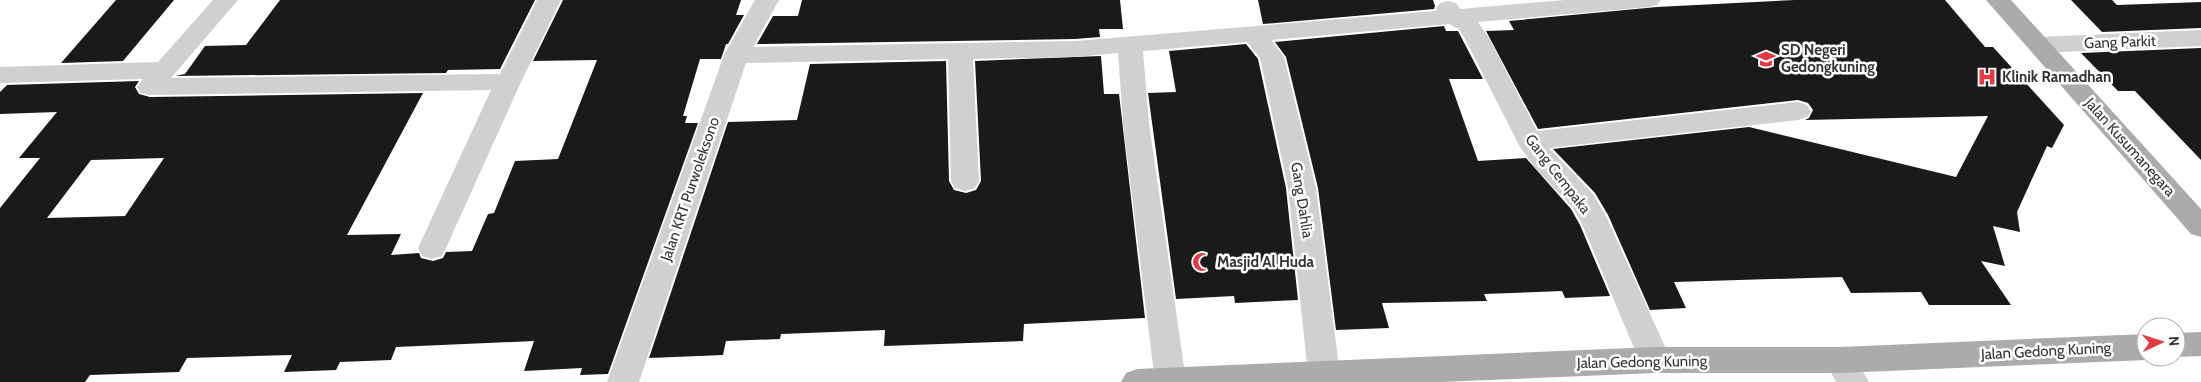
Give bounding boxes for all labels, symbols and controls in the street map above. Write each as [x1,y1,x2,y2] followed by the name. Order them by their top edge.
[2084,32,2156,52] street label: Gang Parkit
[1781,41,1875,76] place label: SD Negeri Gedongkuning
[1755,48,1777,70] school or university icon: SD Negeri Gedongkuning
[1976,66,1998,88] hospital icon: Klinik Ramadhan
[2002,68,2111,86] place label: Klinik Ramadhan
[2080,93,2179,201] street label: Jalan Kusumanegara
[657,115,723,264] street label: Jalan KRT Purwoleksono
[1521,131,1595,218] street label: Gang Cempaka
[1287,161,1317,240] street label: Gang Dahlia
[1191,251,1213,273] mosque icon: Masjid Al Huda
[1217,253,1315,271] place label: Masjid Al Huda
[2136,317,2186,367] north arrow
[2165,336,2183,347] text: N
[1979,339,2112,363] street label: Jalan Gedong Kuning
[1576,352,1708,372] street label: Jalan Gedong Kuning

